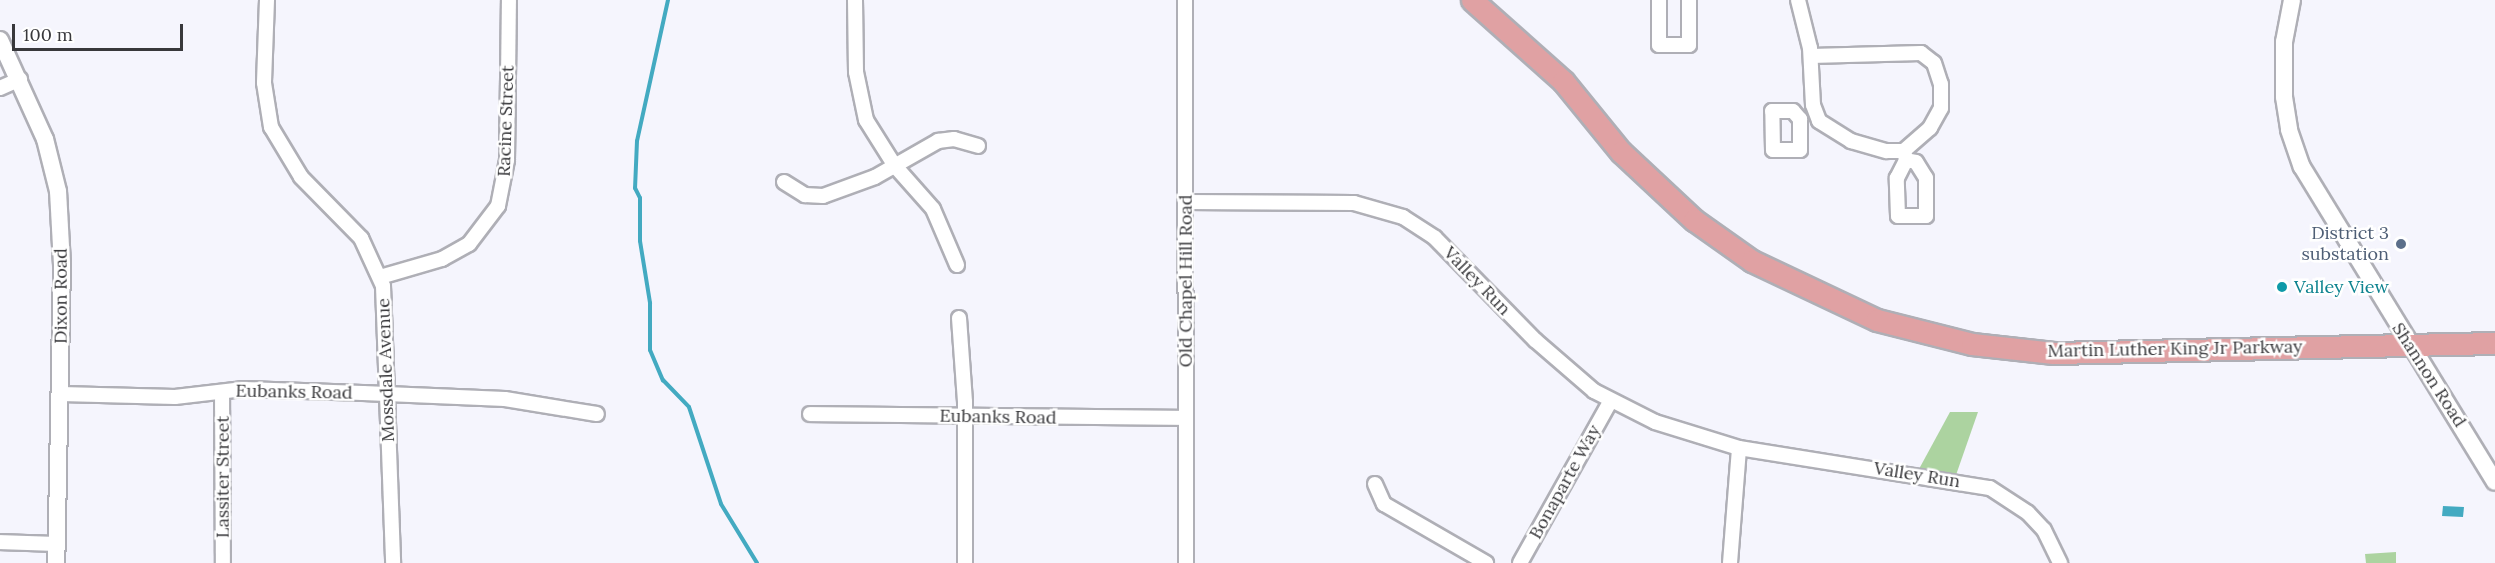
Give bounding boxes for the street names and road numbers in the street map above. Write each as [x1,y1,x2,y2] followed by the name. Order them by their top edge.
[493,65,519,177] street label: Racine Street
[1175,195,1197,367] street label: Old Chapel Hill Road
[1439,242,1515,320] street label: Valley Run
[50,248,72,344] street label: Dixon Road
[373,298,399,442] street label: Mossdale Avenue
[2387,319,2471,431] street label: Shannon Road
[2047,336,2303,362] street label: Martin Luther King Jr Parkway
[235,380,353,404] street label: Eubanks Road
[939,405,1057,429] street label: Eubanks Road
[212,416,234,538] street label: Lassiter Street
[1525,421,1605,543] street label: Bonaparte Way
[1872,458,1962,492] street label: Valley Run

